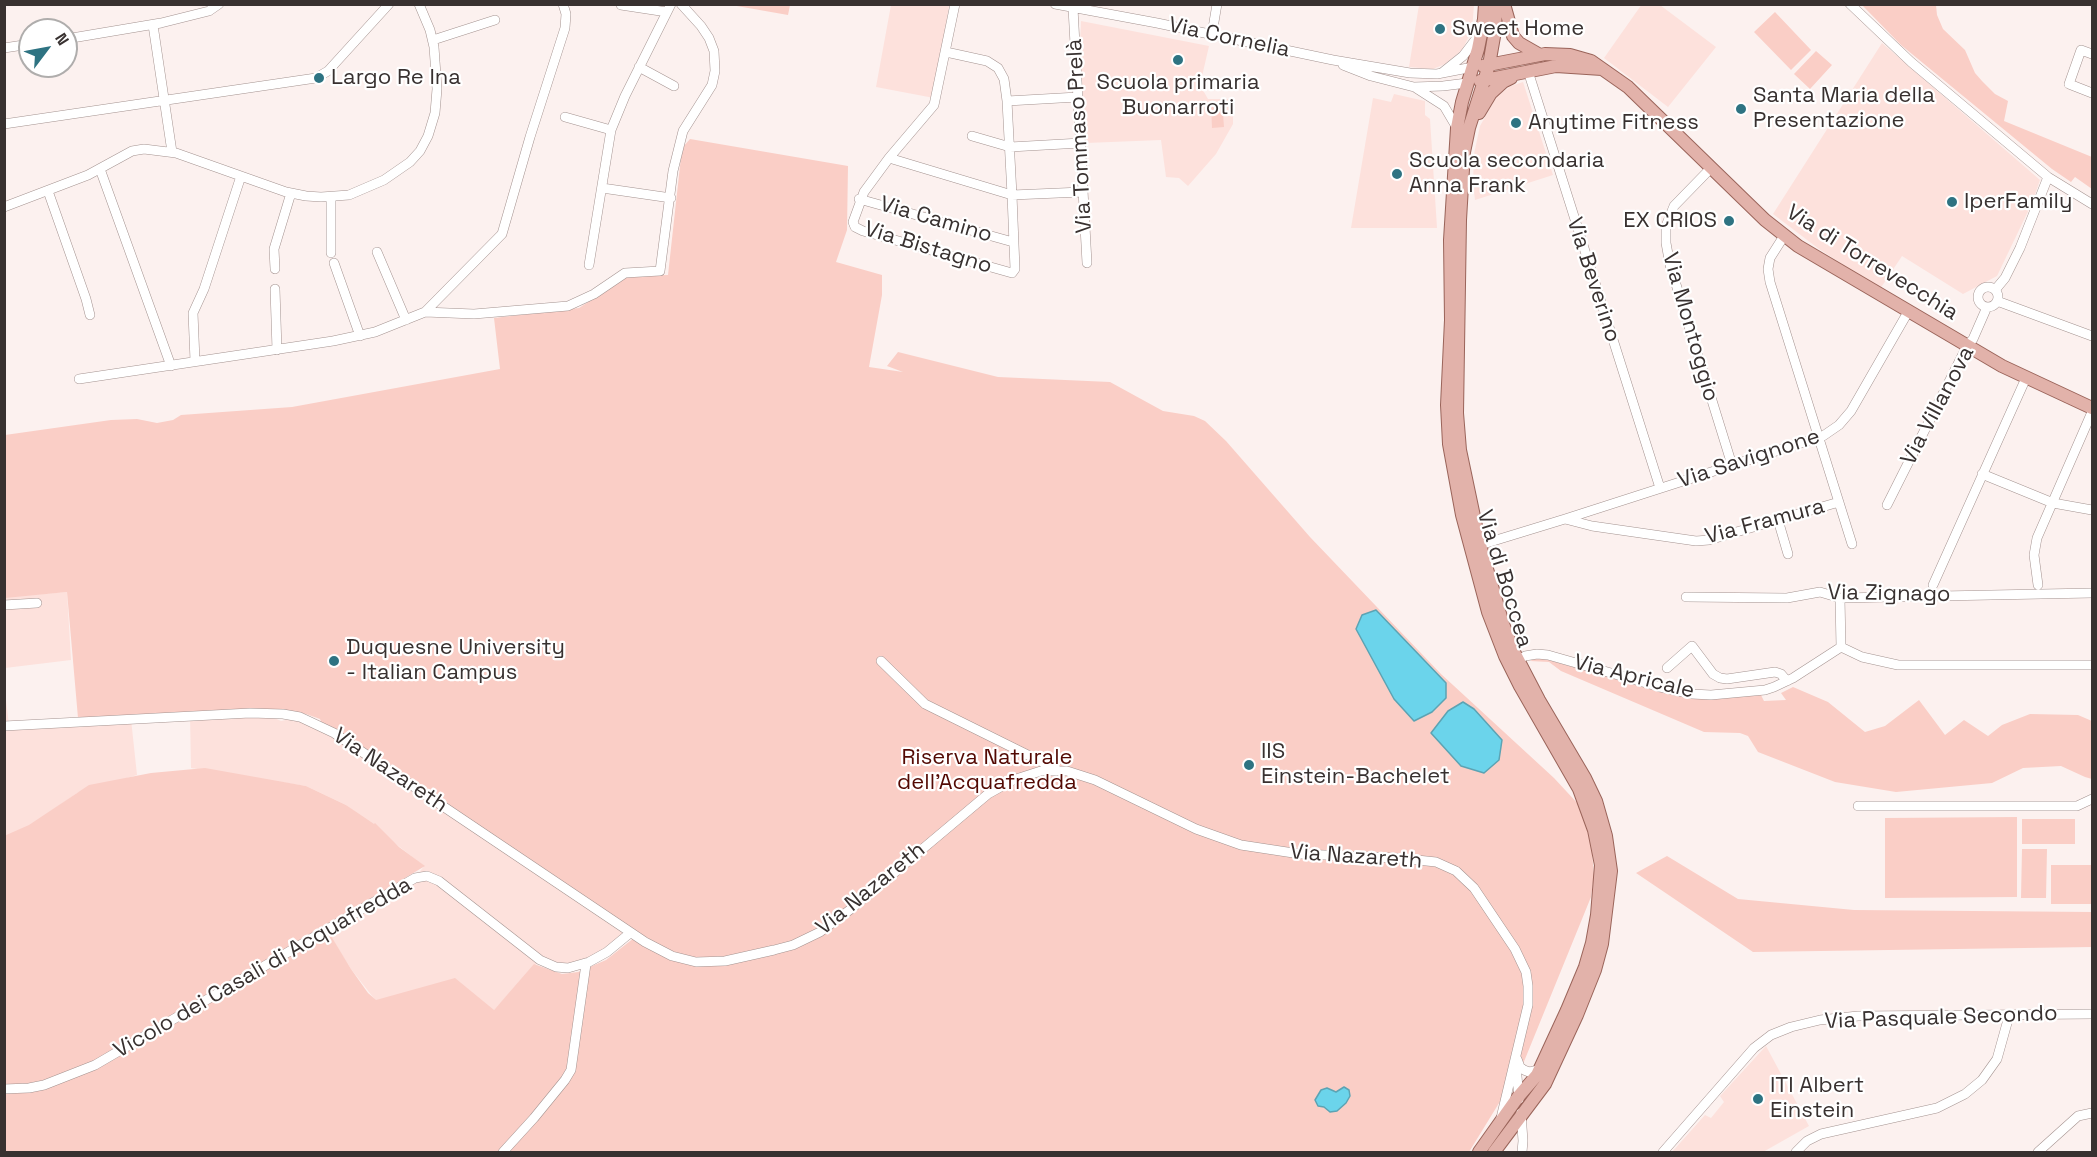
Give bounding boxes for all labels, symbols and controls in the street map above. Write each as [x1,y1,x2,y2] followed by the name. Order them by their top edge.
[1166,12,1292,64] street label: Via Cornelia
[1452,16,1584,42] place label: Sweet Home
[18,18,78,78] north arrow
[1433,22,1447,36] marker: Sweet Home
[50,29,74,49] text: N
[1062,38,1098,234] street label: Via Tommaso Prelà
[1171,53,1185,67] marker: Scuola primaria Buonarroti
[331,65,461,91] place label: Largo Re Ina
[1096,70,1260,122] place label: Scuola primaria Buonarroti
[312,71,326,85] marker: Largo Re Ina
[1753,83,1935,134] place label: Santa Maria della Presentazione
[1734,102,1748,116] marker: Santa Maria della Presentazione
[1528,110,1699,136] place label: Anytime Fitness
[1509,116,1523,130] marker: Anytime Fitness
[1409,148,1604,200] place label: Scuola secondaria Anna Frank
[1390,167,1404,181] marker: Scuola secondaria Anna Frank
[1964,189,2072,215] place label: IperFamily
[877,191,995,249] street label: Via Camino
[1945,195,1959,209] marker: IperFamily
[1781,199,1963,327] street label: Via di Torrevecchia
[1623,208,1717,234] place label: EX CRIOS
[1560,214,1626,346] street label: Via Beverino
[1722,214,1736,228] marker: EX CRIOS
[861,216,995,280] street label: Via Bistagno
[1656,250,1724,404] street label: Via Montoggio
[1896,342,1980,470] street label: Via Villanova
[1675,424,1823,494] street label: Via Savignone
[1702,493,1828,551] street label: Via Framura
[1471,507,1537,651] street label: Via di Boccea
[1827,580,1951,608] street label: Via Zignago
[346,635,565,686] place label: Duquesne University - Italian Campus
[1571,649,1697,705] street label: Via Apricale
[327,654,341,668] marker: Duquesne University - Italian Campus
[328,723,452,819] street label: Via Nazareth
[1261,739,1450,790] place label: IIS Einstein-Bachelet
[897,745,1077,796] park label: Riserva Naturale dell'Acquafredda
[1242,758,1256,772] marker: IIS Einstein-Bachelet
[811,837,931,941] street label: Via Nazareth
[1289,839,1423,875] street label: Via Nazareth
[109,872,417,1064] street label: Vicolo dei Casali di Acquafredda
[1824,1001,2058,1035] street label: Via Pasquale Secondo
[1770,1073,1864,1124] place label: ITI Albert Einstein
[1751,1092,1765,1106] marker: ITI Albert Einstein

